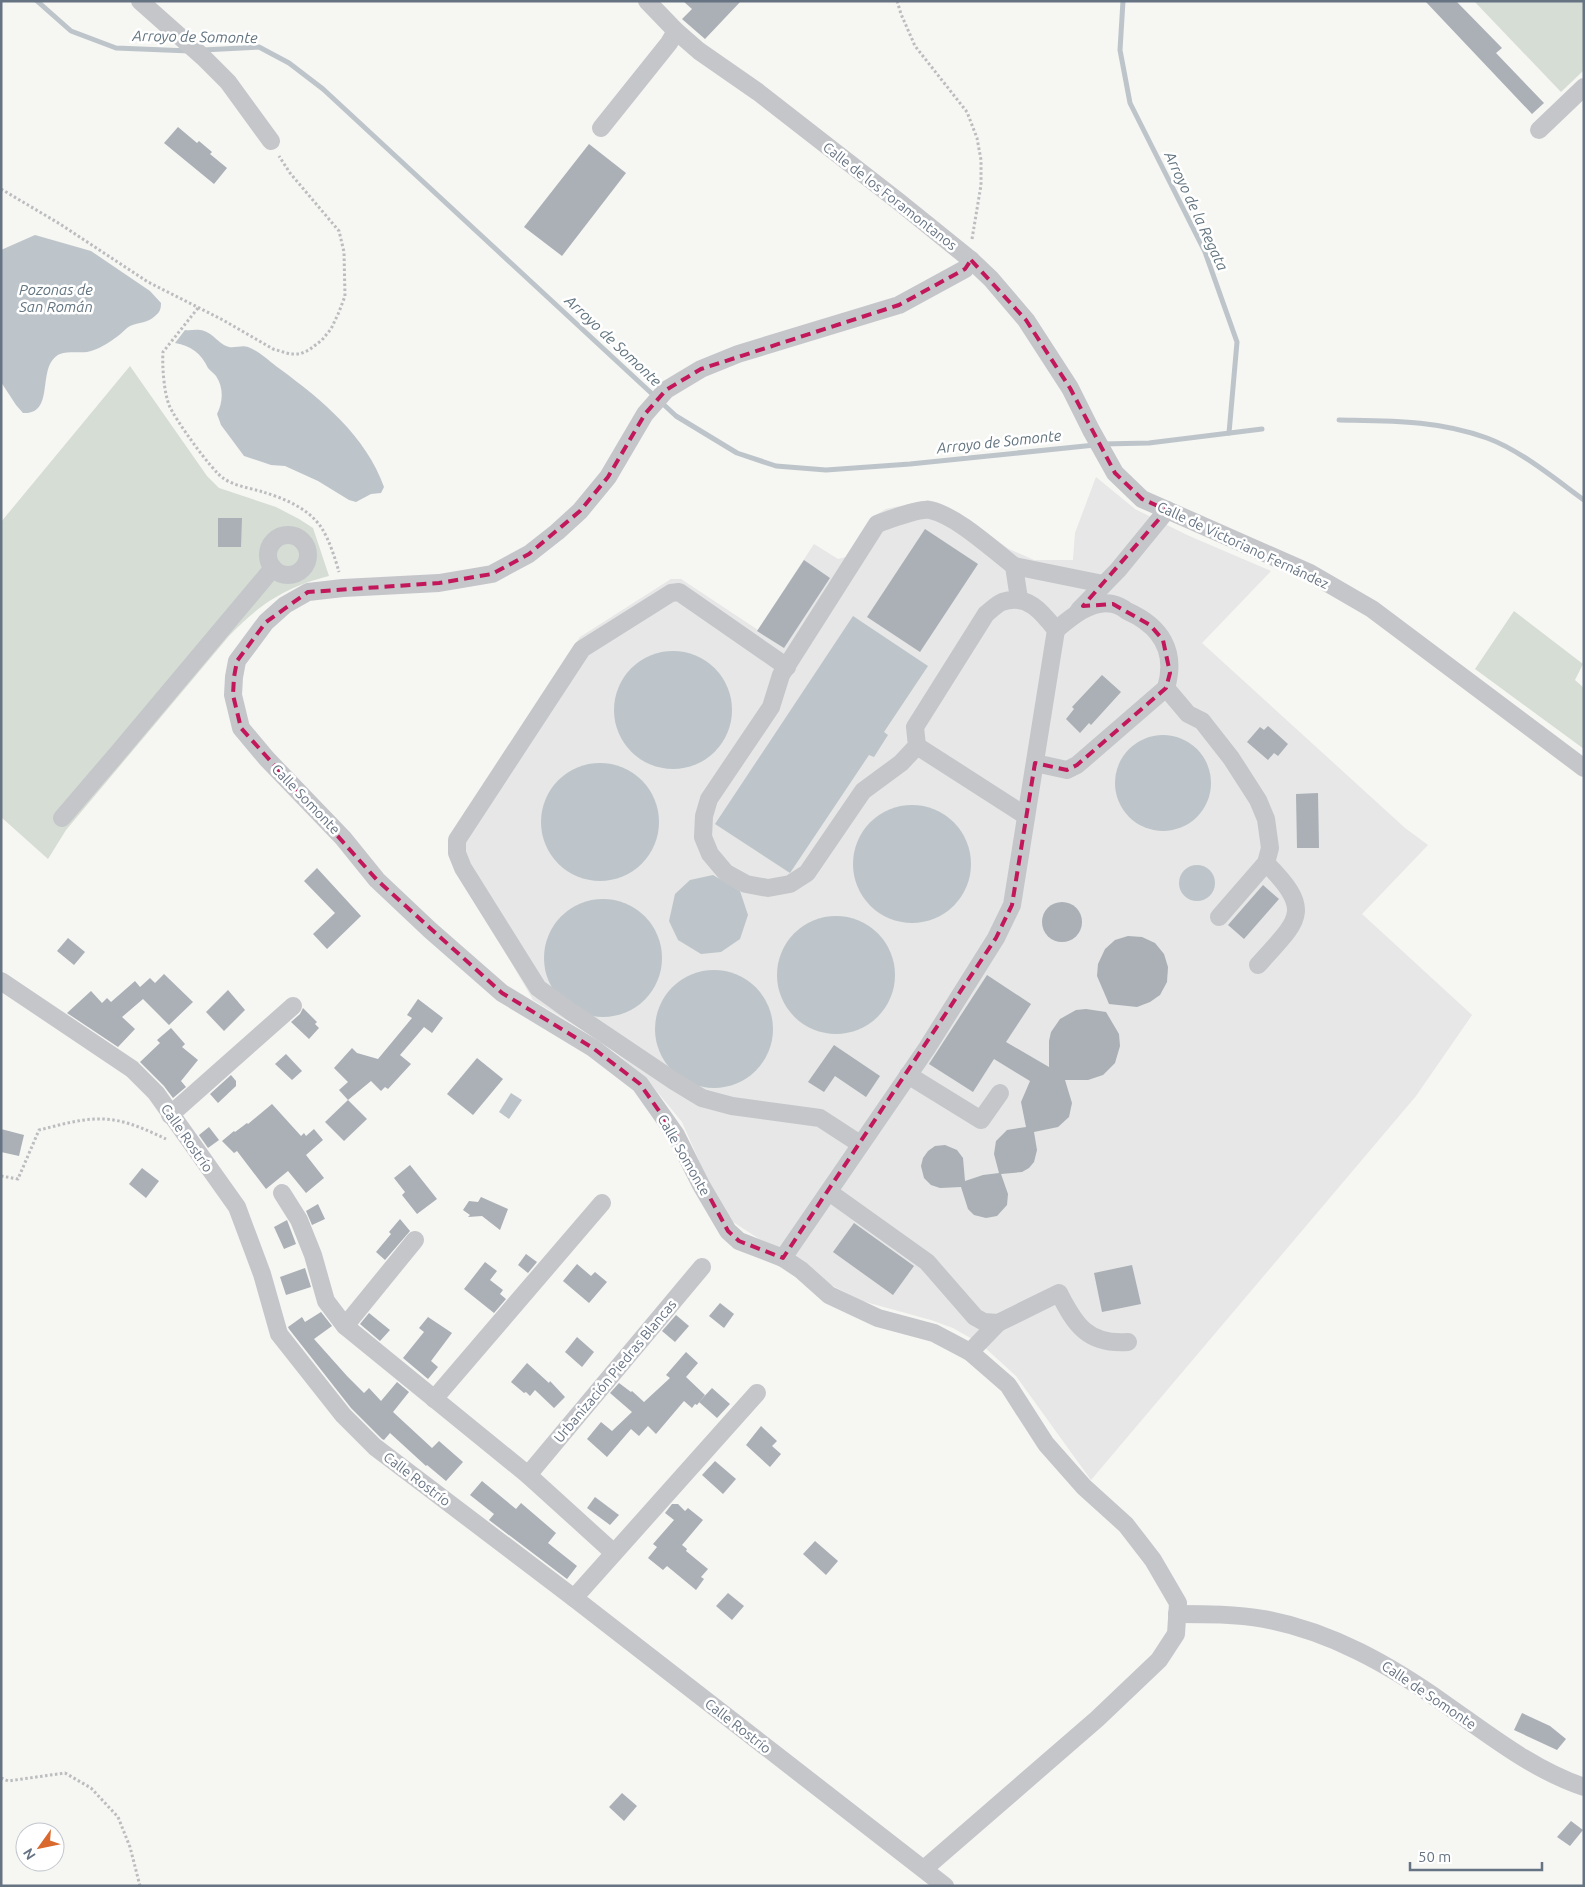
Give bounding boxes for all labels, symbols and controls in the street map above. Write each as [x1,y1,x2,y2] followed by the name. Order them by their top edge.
[131,27,258,46] water label: Arroyo de Somonte
[820,139,960,253] street label: Calle de los Foramontanos
[1161,148,1232,273] water label: Arroyo de la Regata
[18,281,93,315] water label: Pozonas de San Román
[561,291,665,390] water label: Arroyo de Somonte
[935,426,1063,457] water label: Arroyo de Somonte
[1155,498,1331,592] street label: Calle de Victoriano Fernández
[269,761,343,837] street label: Calle Somonte
[158,1101,216,1175] street label: Calle Rostrío
[654,1112,714,1198] street label: Calle Somonte
[551,1296,679,1446] street label: Urbanización Piedras Blancas
[380,1449,454,1509] street label: Calle Rostrío
[1379,1658,1479,1732] street label: Calle de Somonte
[702,1695,774,1757] street label: Calle Rostrío
[15,1822,65,1872] north arrow
[1410,1840,1542,1872] scale bar
[20,1845,39,1863] text: N
[1418,1848,1451,1865] text: 50 m

